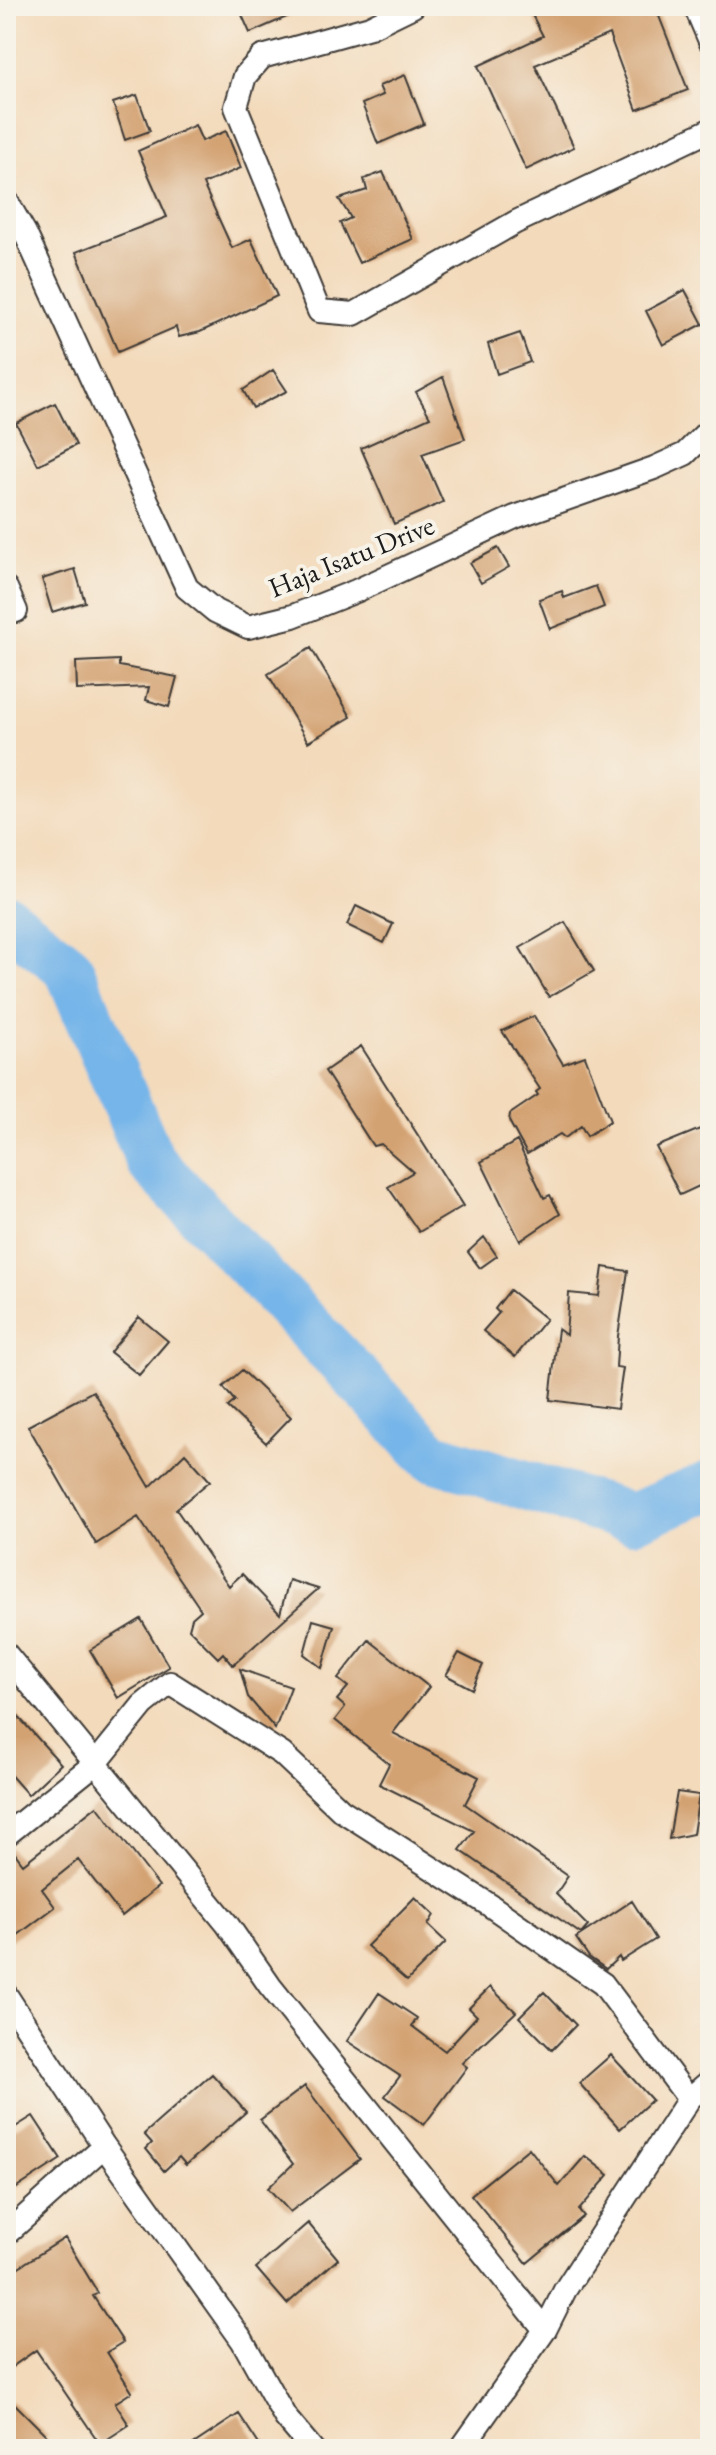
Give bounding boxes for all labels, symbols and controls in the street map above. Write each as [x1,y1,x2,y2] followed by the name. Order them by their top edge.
[263,506,439,606] street label: Haja Isatu Drive

